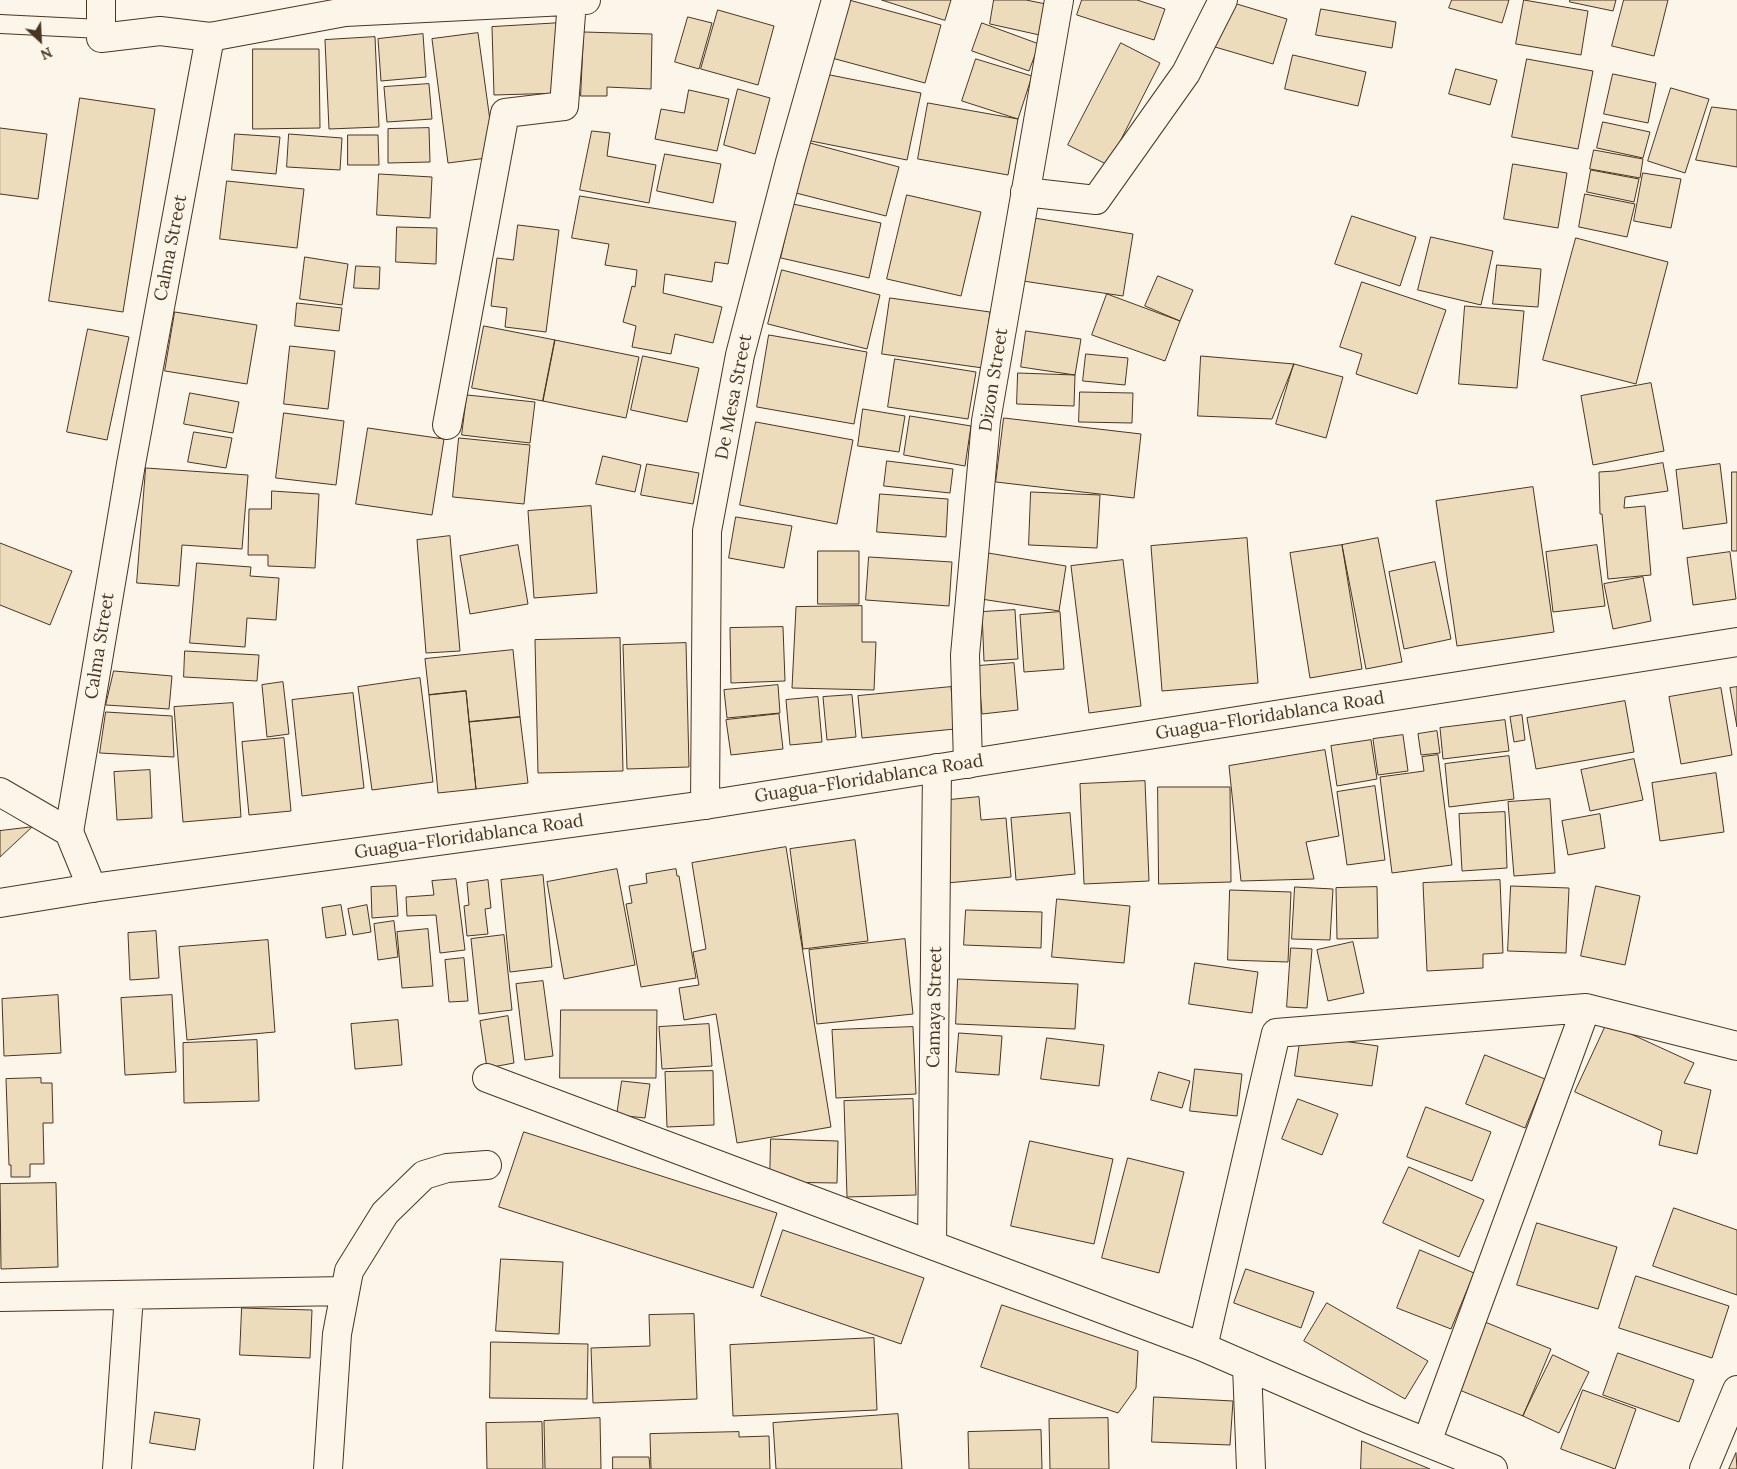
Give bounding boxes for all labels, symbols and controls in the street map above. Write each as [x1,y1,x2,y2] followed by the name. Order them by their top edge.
[15,15,65,65] north arrow
[38,43,55,64] text: N
[150,193,192,303] street label: Calma Street
[975,327,1013,433] street label: Dizon Street
[711,332,757,462] street label: De Mesa Street
[81,591,119,701] street label: Calma Street
[1154,687,1386,745] street label: Guagua-Floridablanca Road
[753,750,985,808] street label: Guagua-Floridablanca Road
[353,810,585,864] street label: Guagua-Floridablanca Road
[923,946,947,1068] street label: Camaya Street

